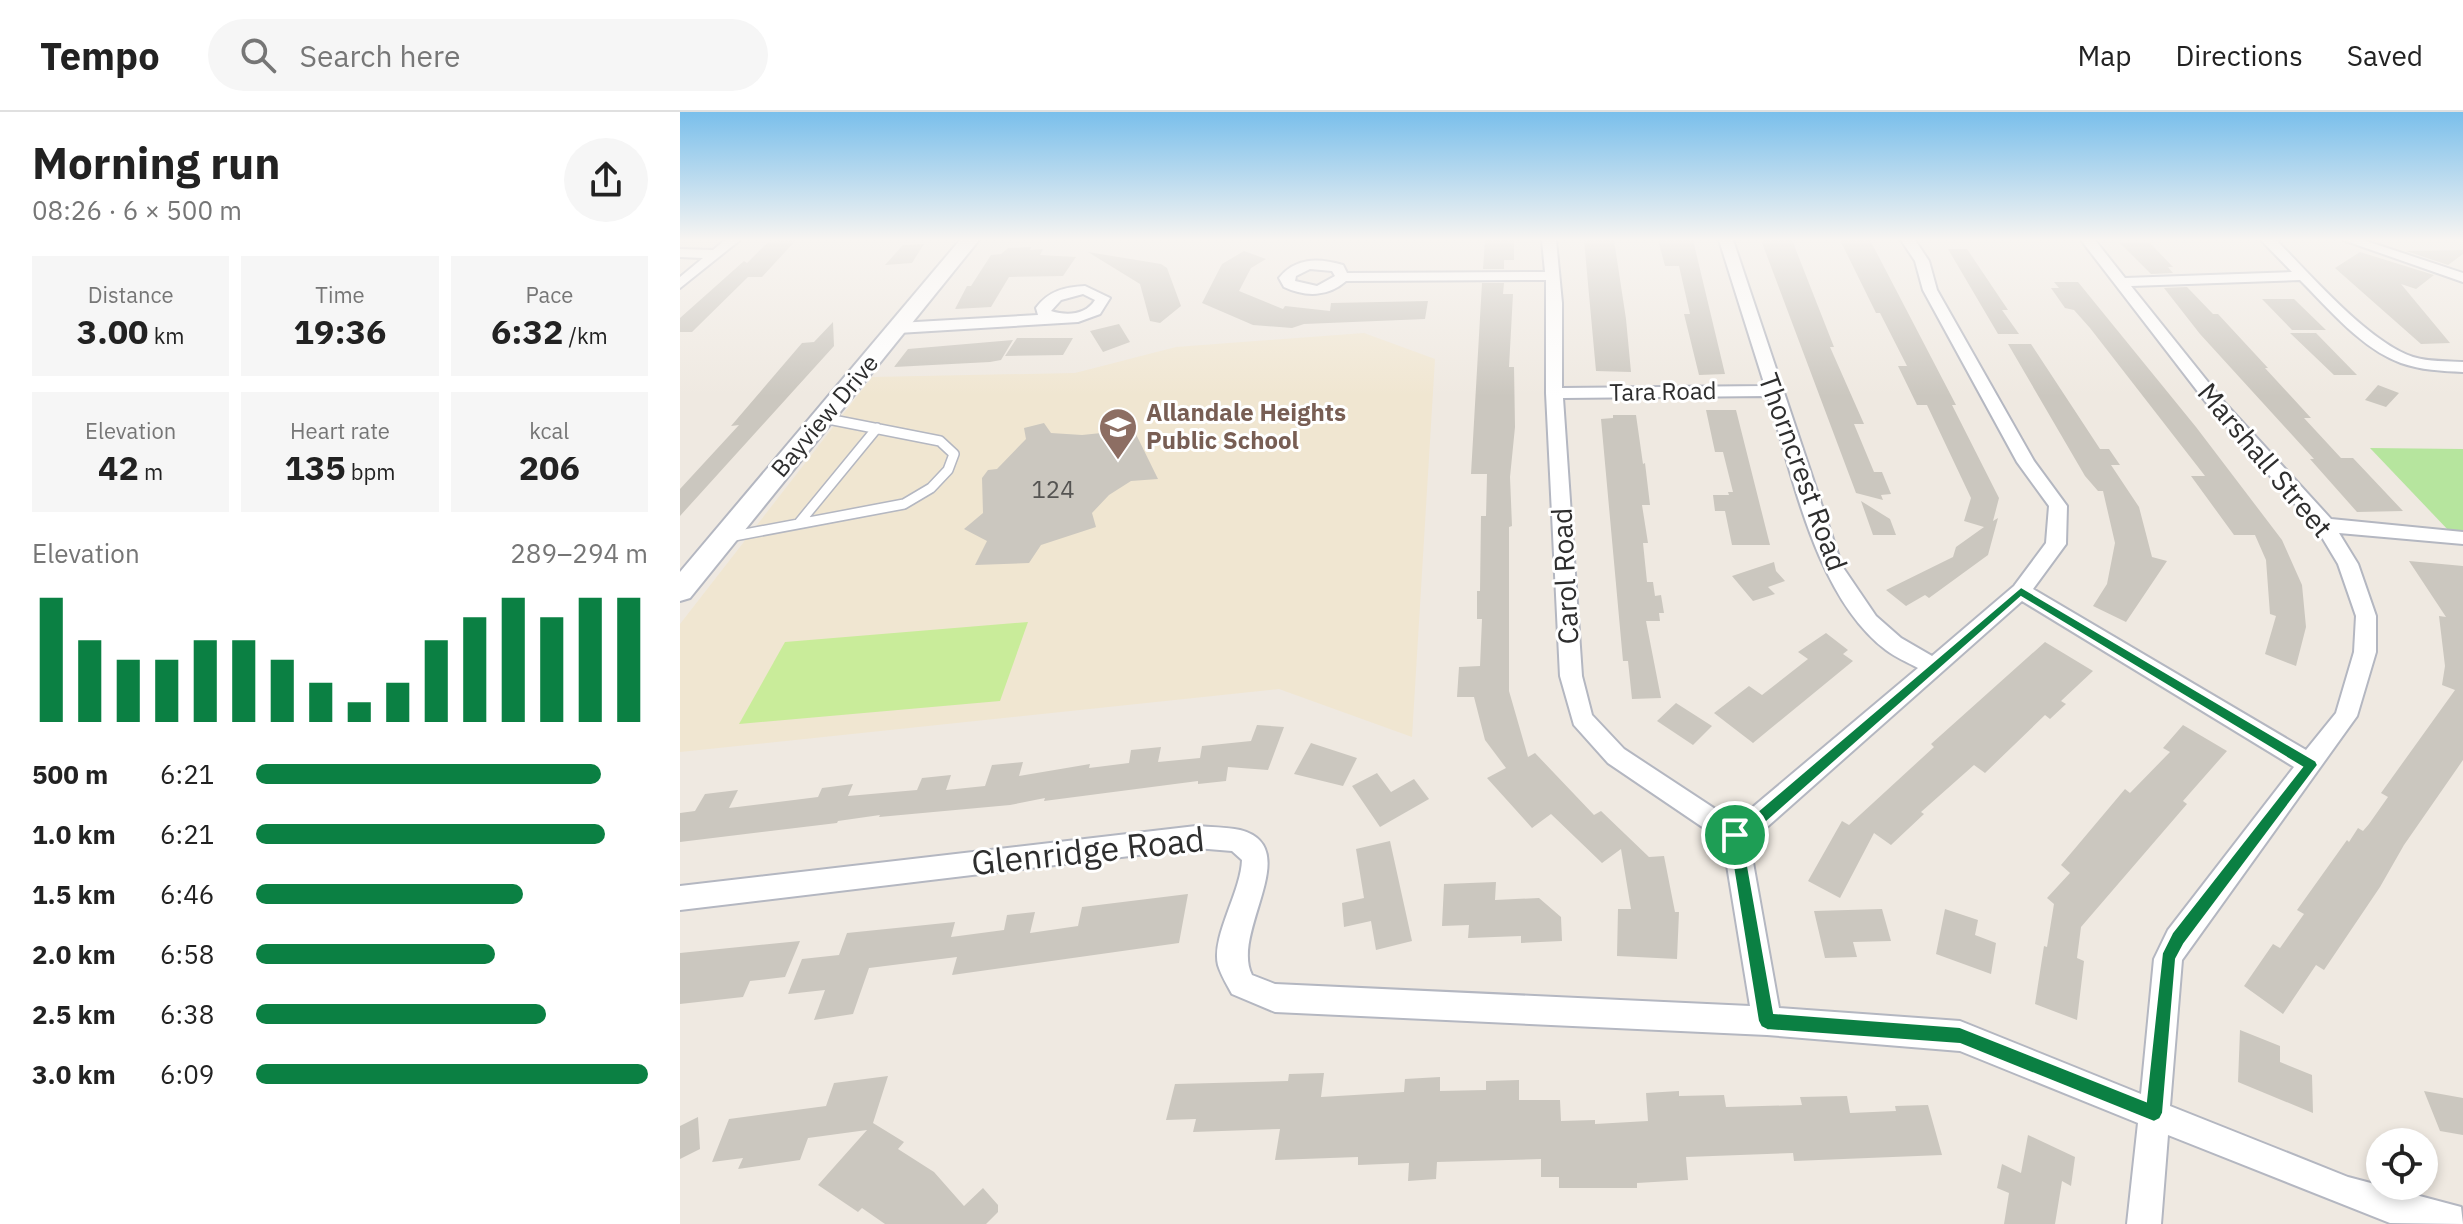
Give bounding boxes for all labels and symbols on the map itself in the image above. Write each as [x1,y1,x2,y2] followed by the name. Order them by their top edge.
[763,347,885,483] street label: Bayview Drive
[1751,368,1856,576] street label: Thorncrest Road
[1609,374,1717,408] street label: Tara Road
[2190,375,2341,545] street label: Marshall Street
[1146,396,1346,456] place label: Allandale Heights Public School
[1097,406,1139,461] school or university icon: Allandale Heights Public School
[1031,473,1075,505] house number: 124
[1542,507,1587,645] street label: Carol Road
[1701,801,1769,869] pin
[969,816,1207,884] street label: Glenridge Road

